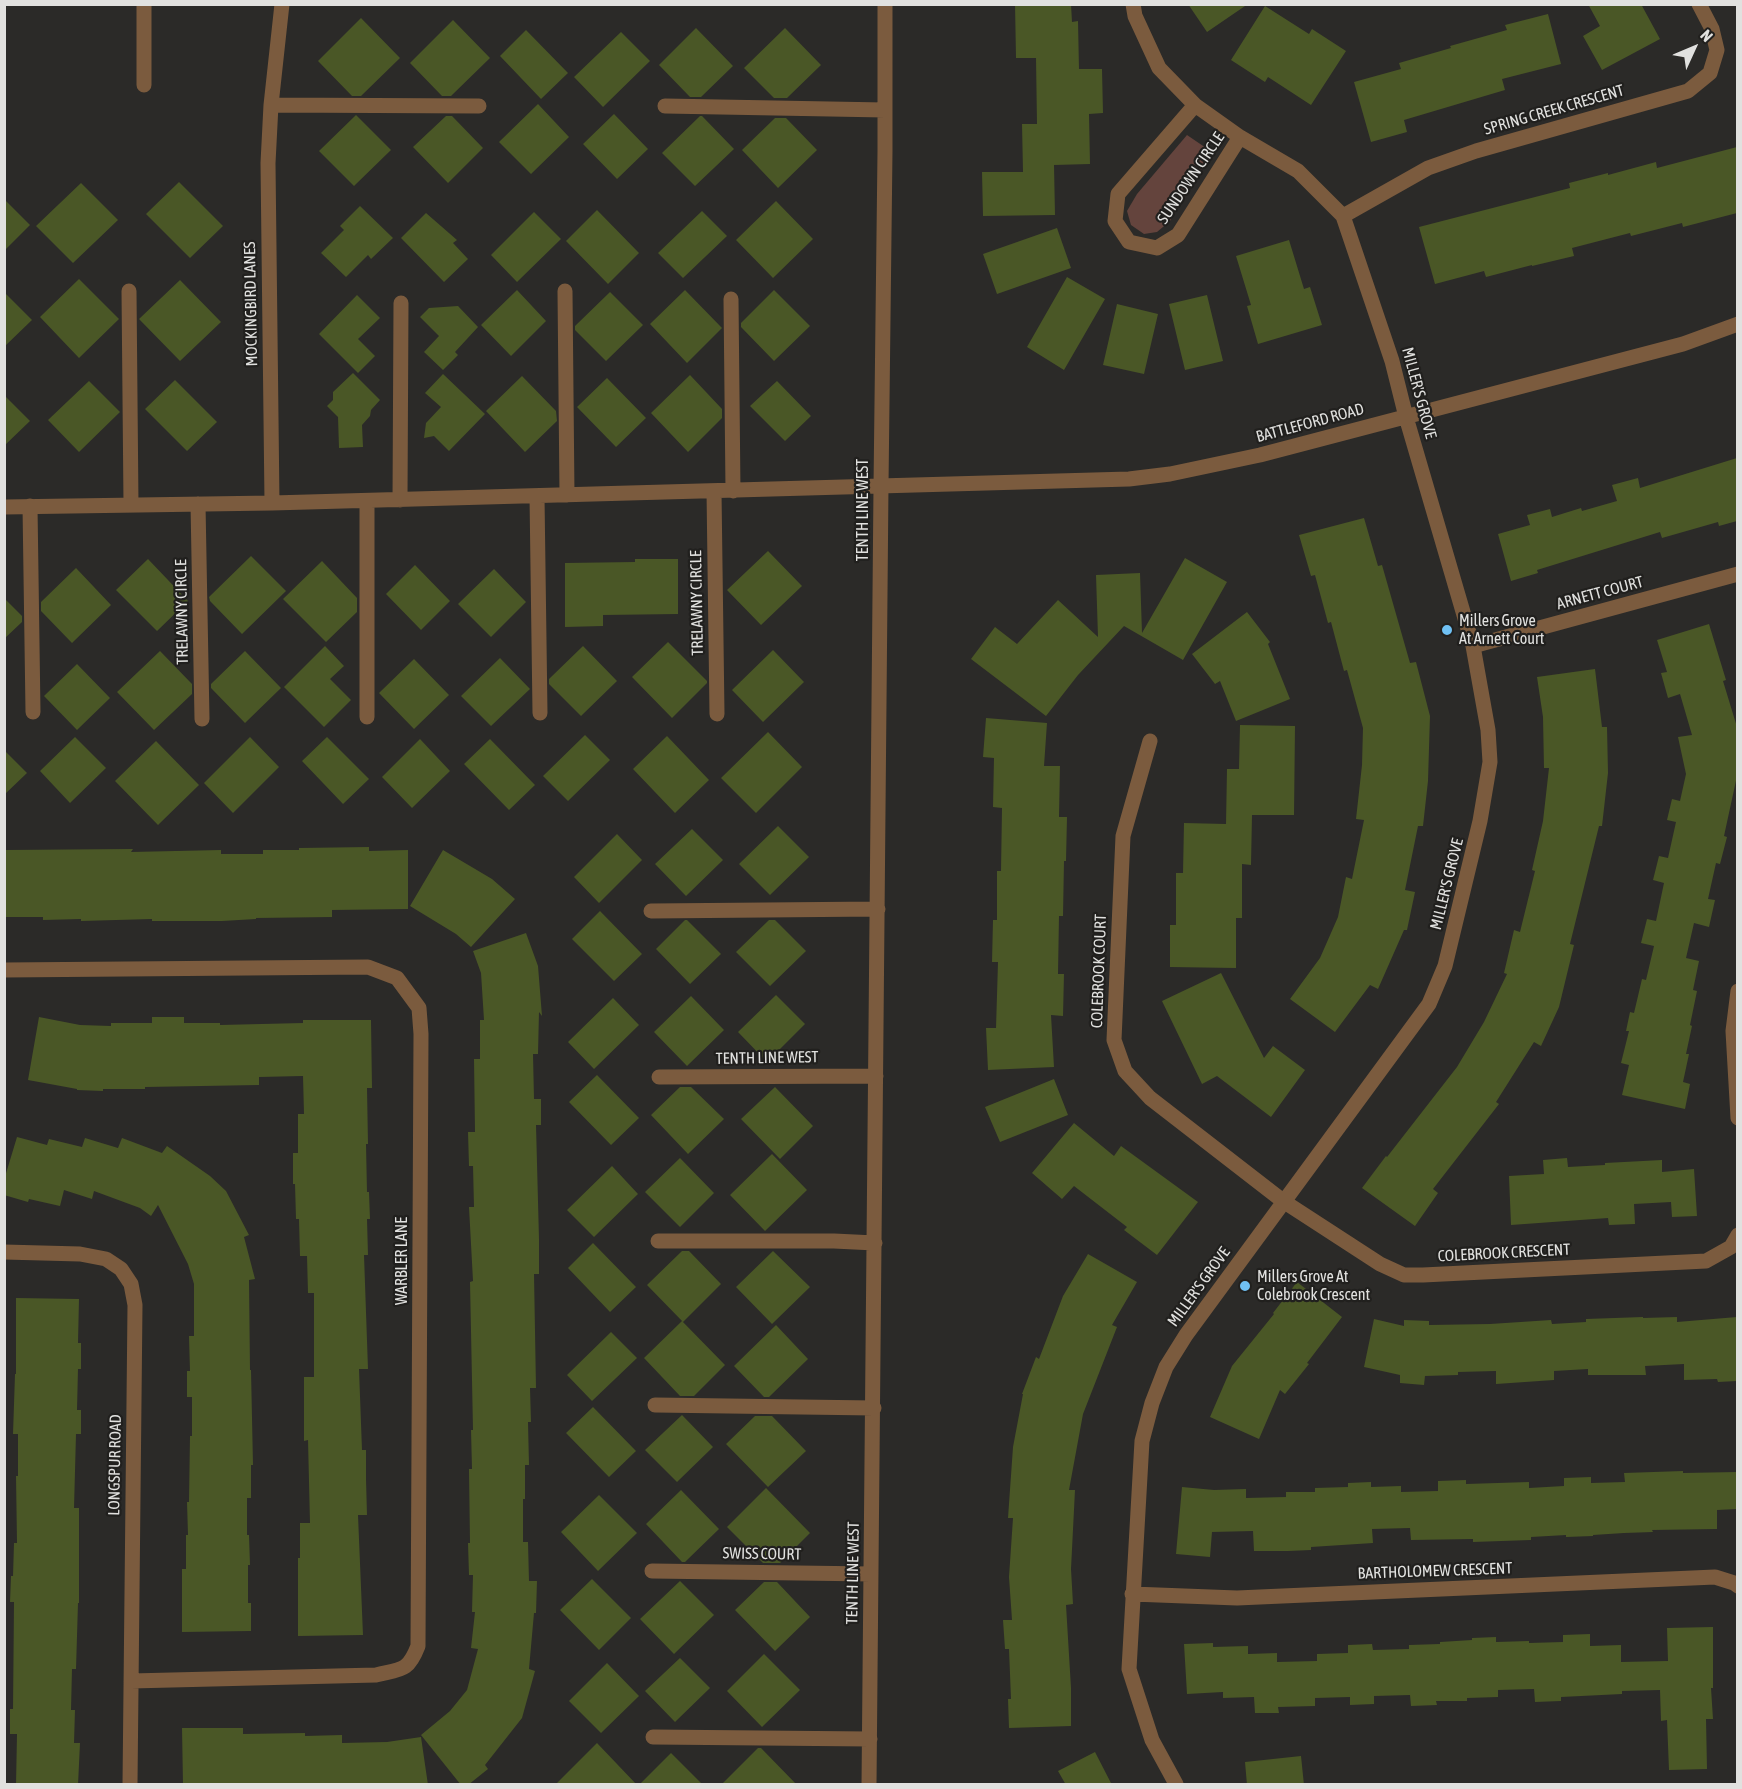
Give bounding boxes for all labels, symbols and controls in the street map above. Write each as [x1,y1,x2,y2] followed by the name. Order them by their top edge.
[1664,18,1724,78] north arrow
[1697,26,1717,45] text: N
[1482,81,1626,139] street label: SPRING CREEK CRESCENT
[1153,129,1229,227] street label: SUNDOWN CIRCLE
[240,241,262,367] street label: MOCKINGBIRD LANES
[1398,345,1440,441] street label: MILLER'S GROVE
[1254,399,1366,447] street label: BATTLEFORD ROAD
[853,459,873,561] street label: TENTH LINE WEST
[686,550,708,656] street label: TRELAWNY CIRCLE
[171,559,193,665] street label: TRELAWNY CIRCLE
[1555,572,1645,614] street label: ARNETT COURT
[1459,611,1544,649] place label: Millers Grove At Arnett Court
[1440,623,1454,637] marker: Millers Grove At Arnett Court
[1426,836,1468,932] street label: MILLER'S GROVE
[1087,914,1111,1028] street label: COLEBROOK COURT
[716,1048,818,1068] street label: TENTH LINE WEST
[392,1217,412,1305] street label: WARBLER LANE
[1437,1240,1571,1266] street label: COLEBROOK CRESCENT
[1164,1243,1234,1331] street label: MILLER'S GROVE
[1257,1267,1370,1305] place label: Millers Grove At Colebrook Crescent
[1238,1279,1252,1293] marker: Millers Grove At Colebrook Crescent
[105,1414,125,1516] street label: LONGSPUR ROAD
[843,1522,863,1624] street label: TENTH LINE WEST
[722,1544,802,1564] street label: SWISS COURT
[1357,1559,1513,1583] street label: BARTHOLOMEW CRESCENT

